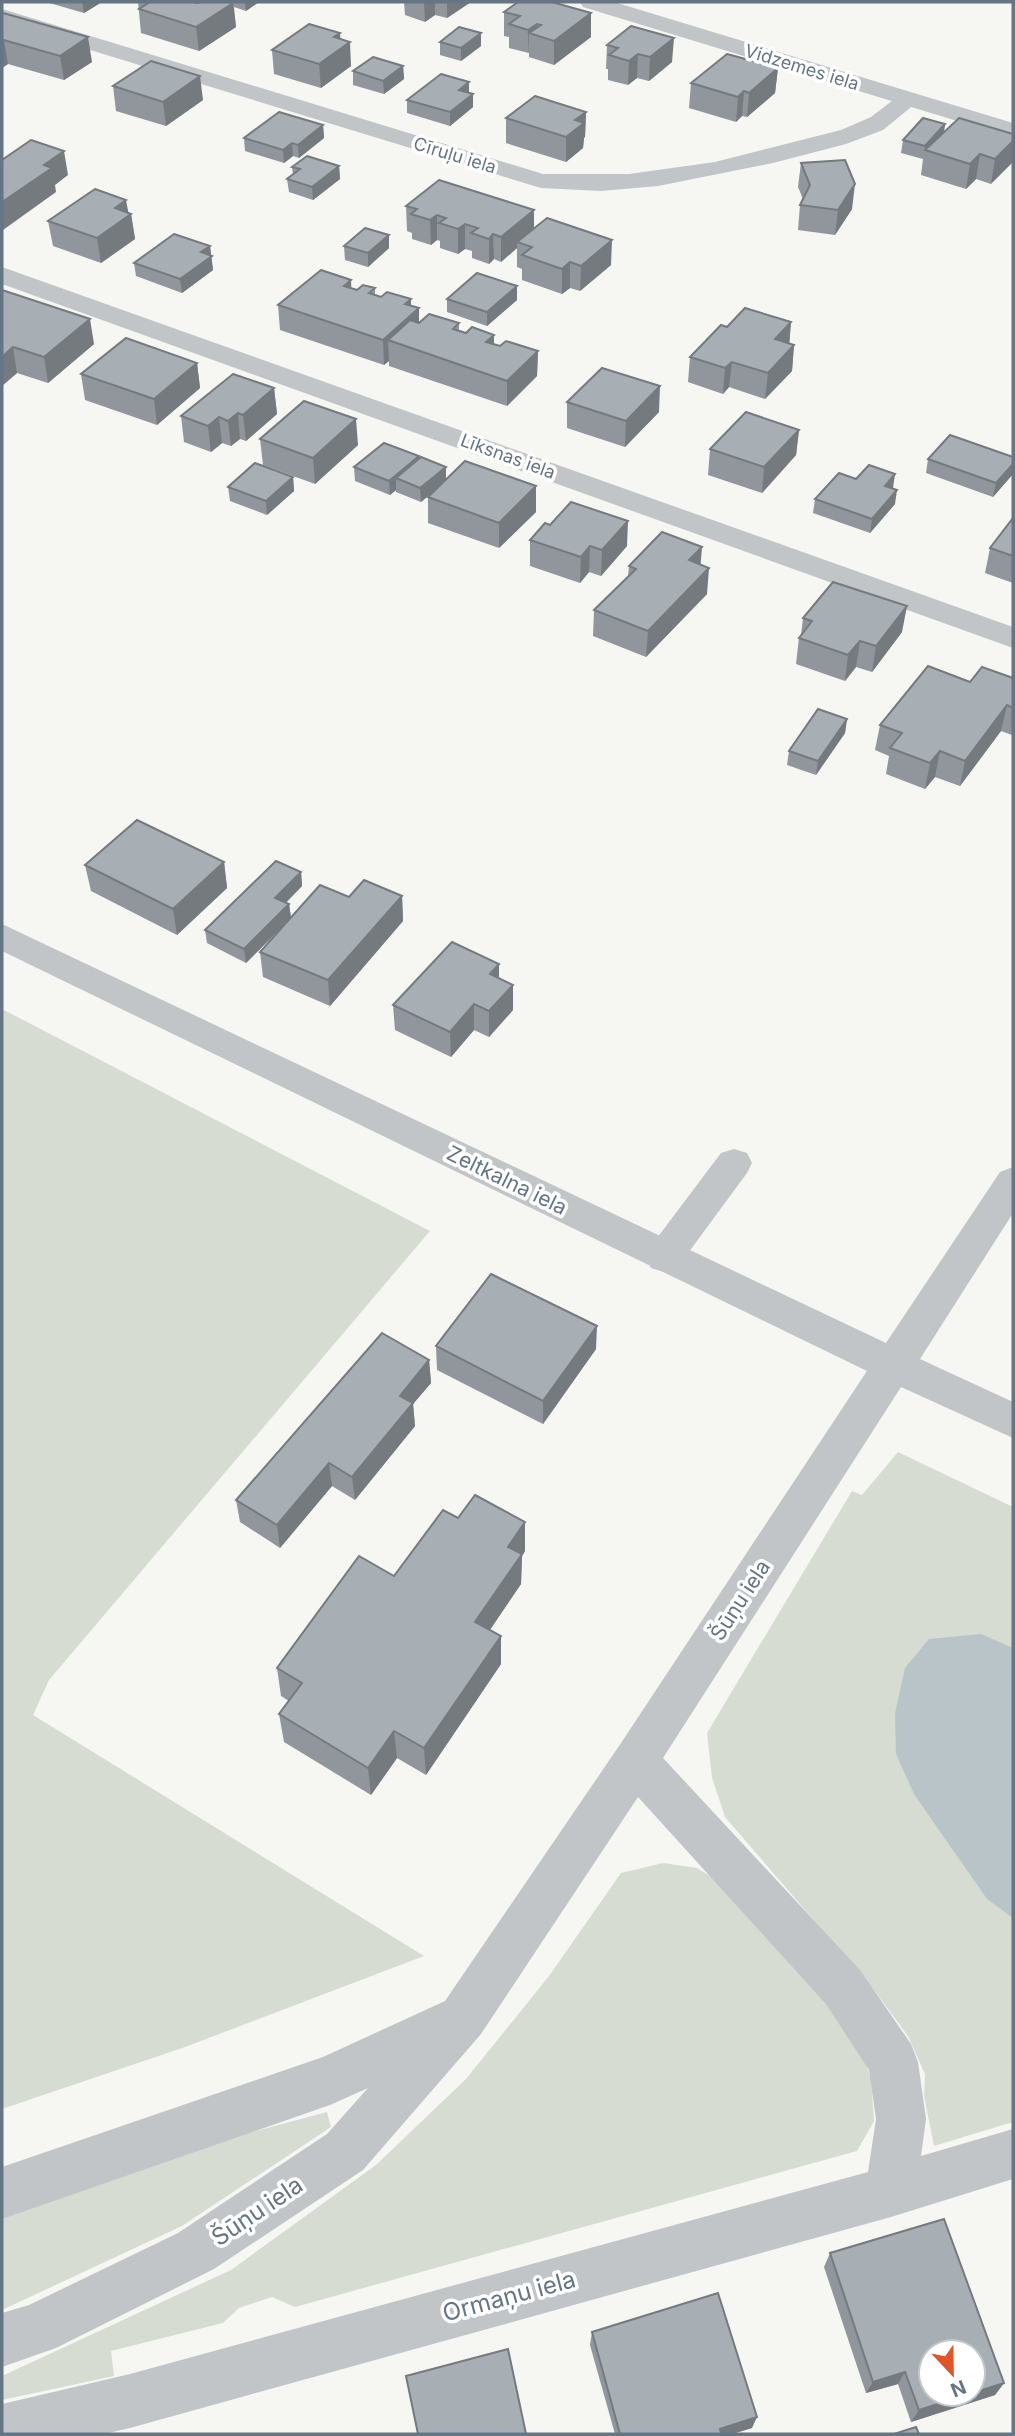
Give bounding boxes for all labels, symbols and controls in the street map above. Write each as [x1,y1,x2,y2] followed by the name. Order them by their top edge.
[742,40,862,94] street label: Vidzemes iela
[411,132,499,179] street label: Cīruļu iela
[458,429,558,483] street label: Līksnas iela
[443,1140,571,1220] street label: Zeltkalna iela
[705,1555,776,1645] street label: Šūņu iela
[205,2169,308,2252] street label: Šūņu iela
[439,2264,579,2328] street label: Ormaņu iela
[917,2338,987,2408] north arrow
[947,2375,969,2402] text: N

